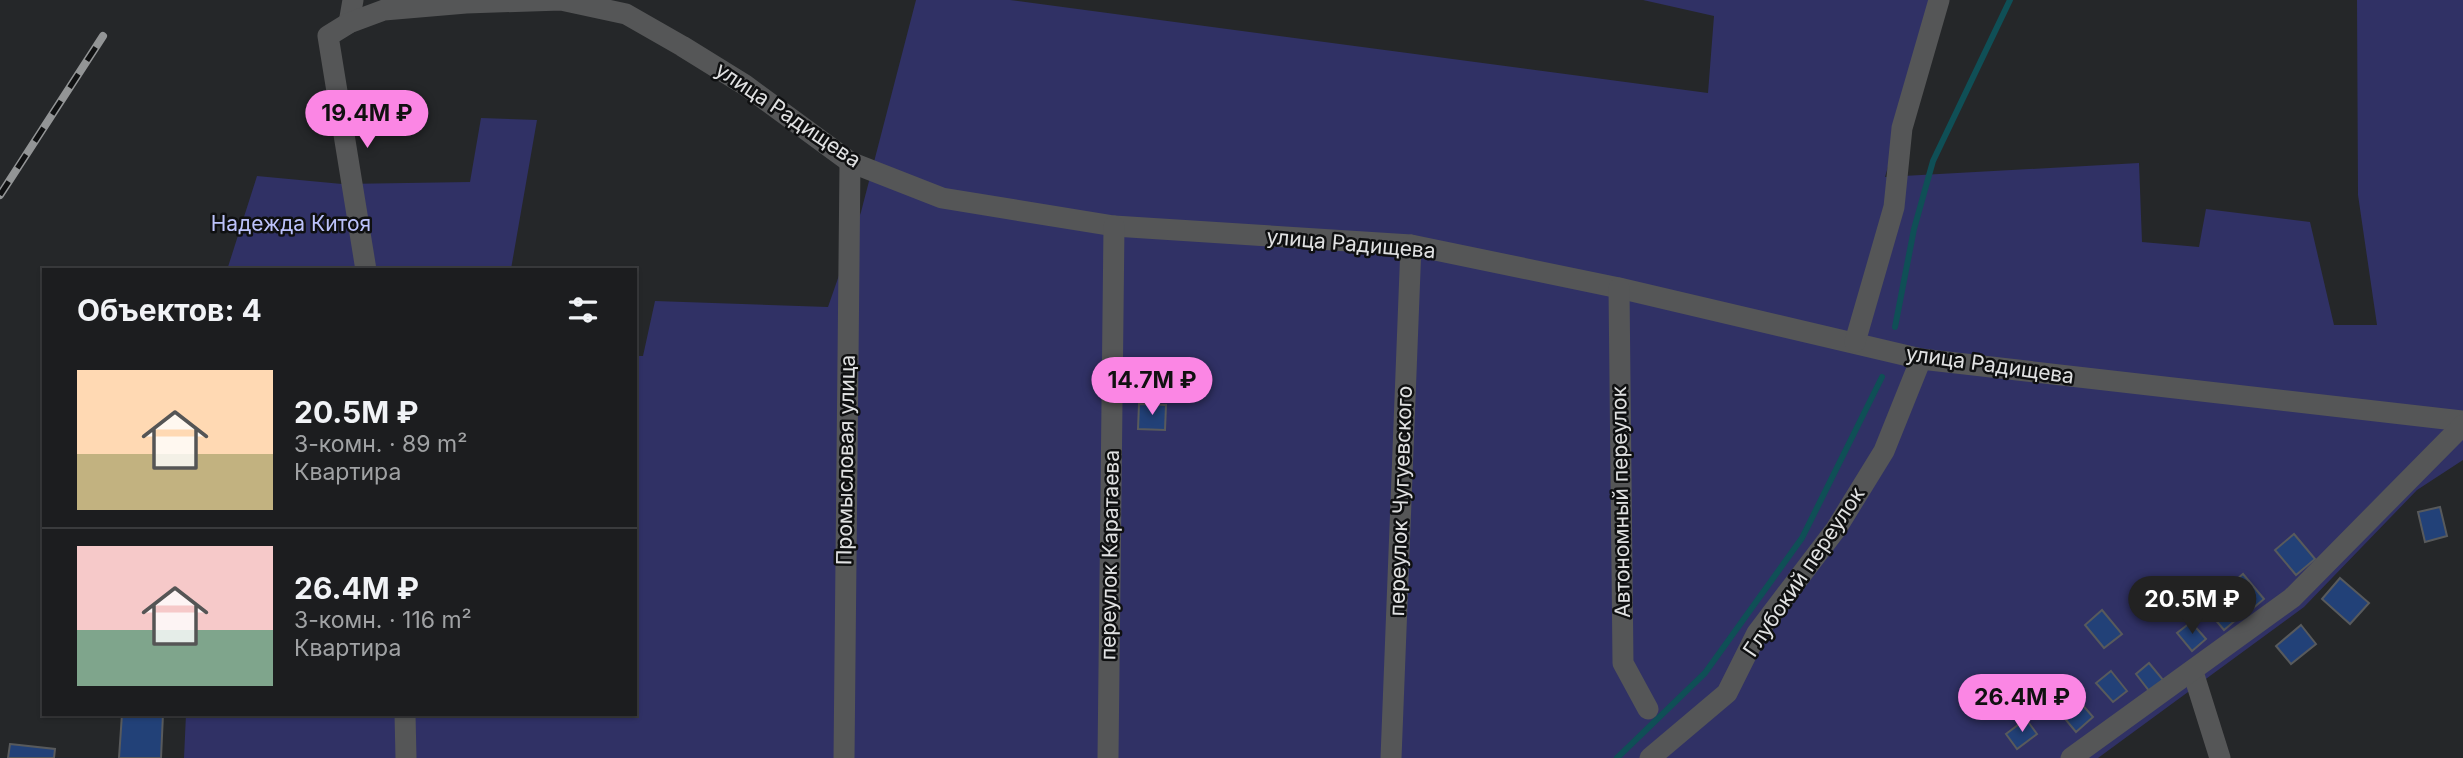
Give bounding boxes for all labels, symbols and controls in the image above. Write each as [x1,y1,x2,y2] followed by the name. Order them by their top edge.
[711,57,866,172] street label: улица Радищева
[302,90,432,150] pin: 19.4M ₽
[321,99,413,127] text: 19.4M ₽
[211,211,371,236] park label: Надежда Китоя
[1265,224,1437,263] street label: улица Радищева
[564,291,602,329] icon: filters
[77,292,262,328] text: Объектов: 4
[1904,340,2076,389] street label: улица Радищева
[831,355,860,565] street label: Промысловая улица
[1087,358,1217,417] pin: 14.7M ₽
[1107,366,1197,394] text: 14.7M ₽
[1384,385,1417,617] street label: переулок Чугуевского
[1606,385,1635,618] street label: Автономный переулок
[294,394,419,430] text: 20.5M ₽
[133,398,217,482] icon: home
[294,430,467,458] text: 3-комн. · 89 m²
[1095,450,1124,660] street label: переулок Каратаева
[294,458,401,486] text: Квартира
[1738,482,1870,661] street label: Глубокий переулок
[294,570,419,606] text: 26.4M ₽
[133,574,217,658] icon: home
[2127,576,2257,636] pin: 20.5M ₽
[2144,585,2240,613] text: 20.5M ₽
[294,606,472,634] text: 3-комн. · 116 m²
[294,634,401,662] text: Квартира
[1957,674,2087,734] pin: 26.4M ₽
[1974,683,2070,711] text: 26.4M ₽

